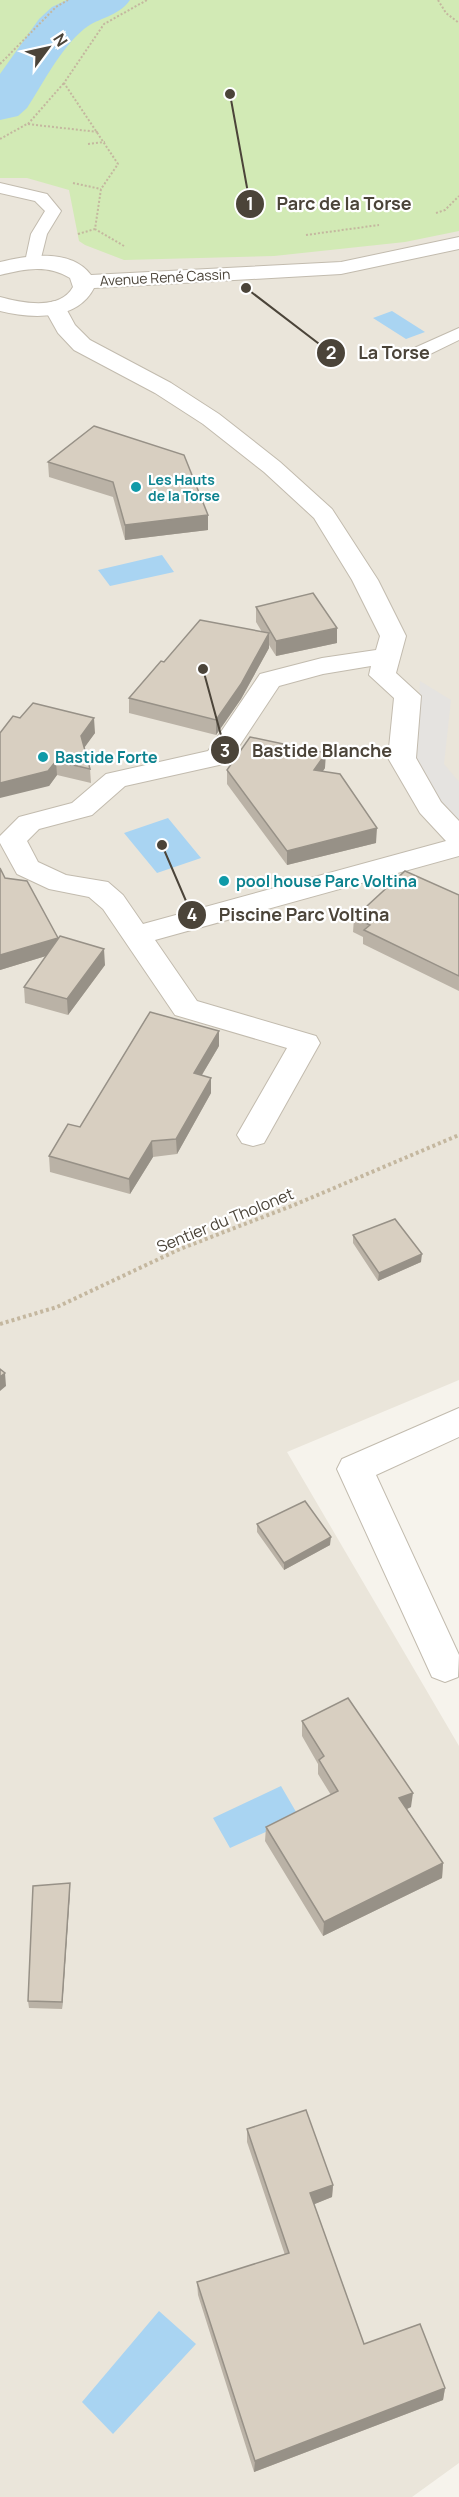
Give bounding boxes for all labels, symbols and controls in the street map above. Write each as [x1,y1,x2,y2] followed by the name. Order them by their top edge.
[18,18,78,78] north arrow
[48,29,73,51] text: N
[235,186,424,222] callout: Parc de la Torse
[246,191,254,215] text: 1
[276,191,412,215] text: Parc de la Torse
[99,264,231,290] street label: Avenue René Cassin
[316,335,442,371] callout: La Torse
[326,340,336,364] text: 2
[358,340,430,364] text: La Torse
[148,470,220,505] place label: Les Hauts de la Torse
[129,480,143,494] marker: Les Hauts de la Torse
[210,732,404,768] callout: Bastide Blanche
[220,738,230,762] text: 3
[252,738,392,762] text: Bastide Blanche
[55,746,158,768] place label: Bastide Forte
[36,750,50,764] marker: Bastide Forte
[236,870,417,892] place label: pool house Parc Voltina
[217,874,231,888] marker: pool house Parc Voltina
[177,897,401,933] callout: Piscine Parc Voltina
[187,902,198,926] text: 4
[219,902,389,926] text: Piscine Parc Voltina
[153,1182,297,1258] street label: Sentier du Tholonet

